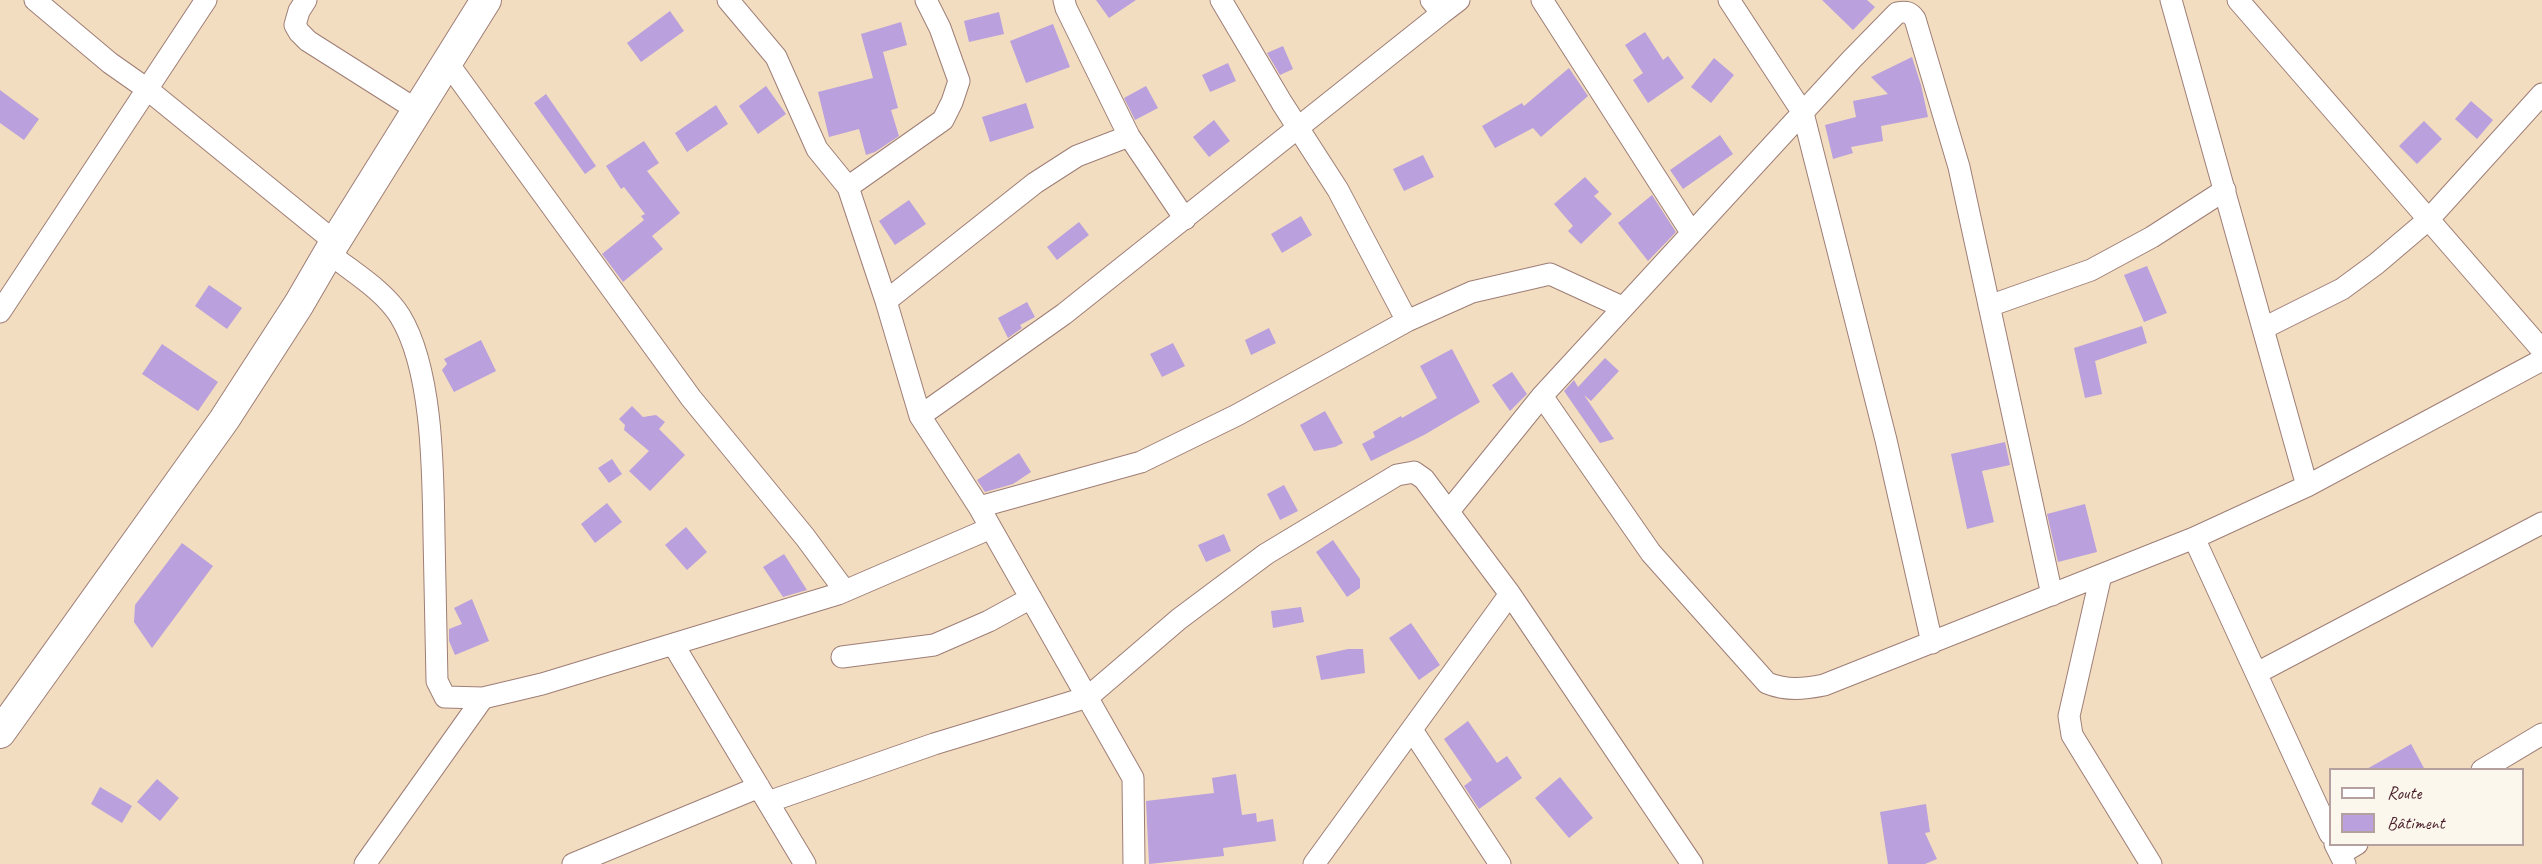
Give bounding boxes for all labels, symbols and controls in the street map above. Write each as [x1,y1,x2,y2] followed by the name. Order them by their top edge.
[2329,768,2524,846] legend
[2387,782,2421,804] text: Route
[2387,812,2445,834] text: Bâtiment

